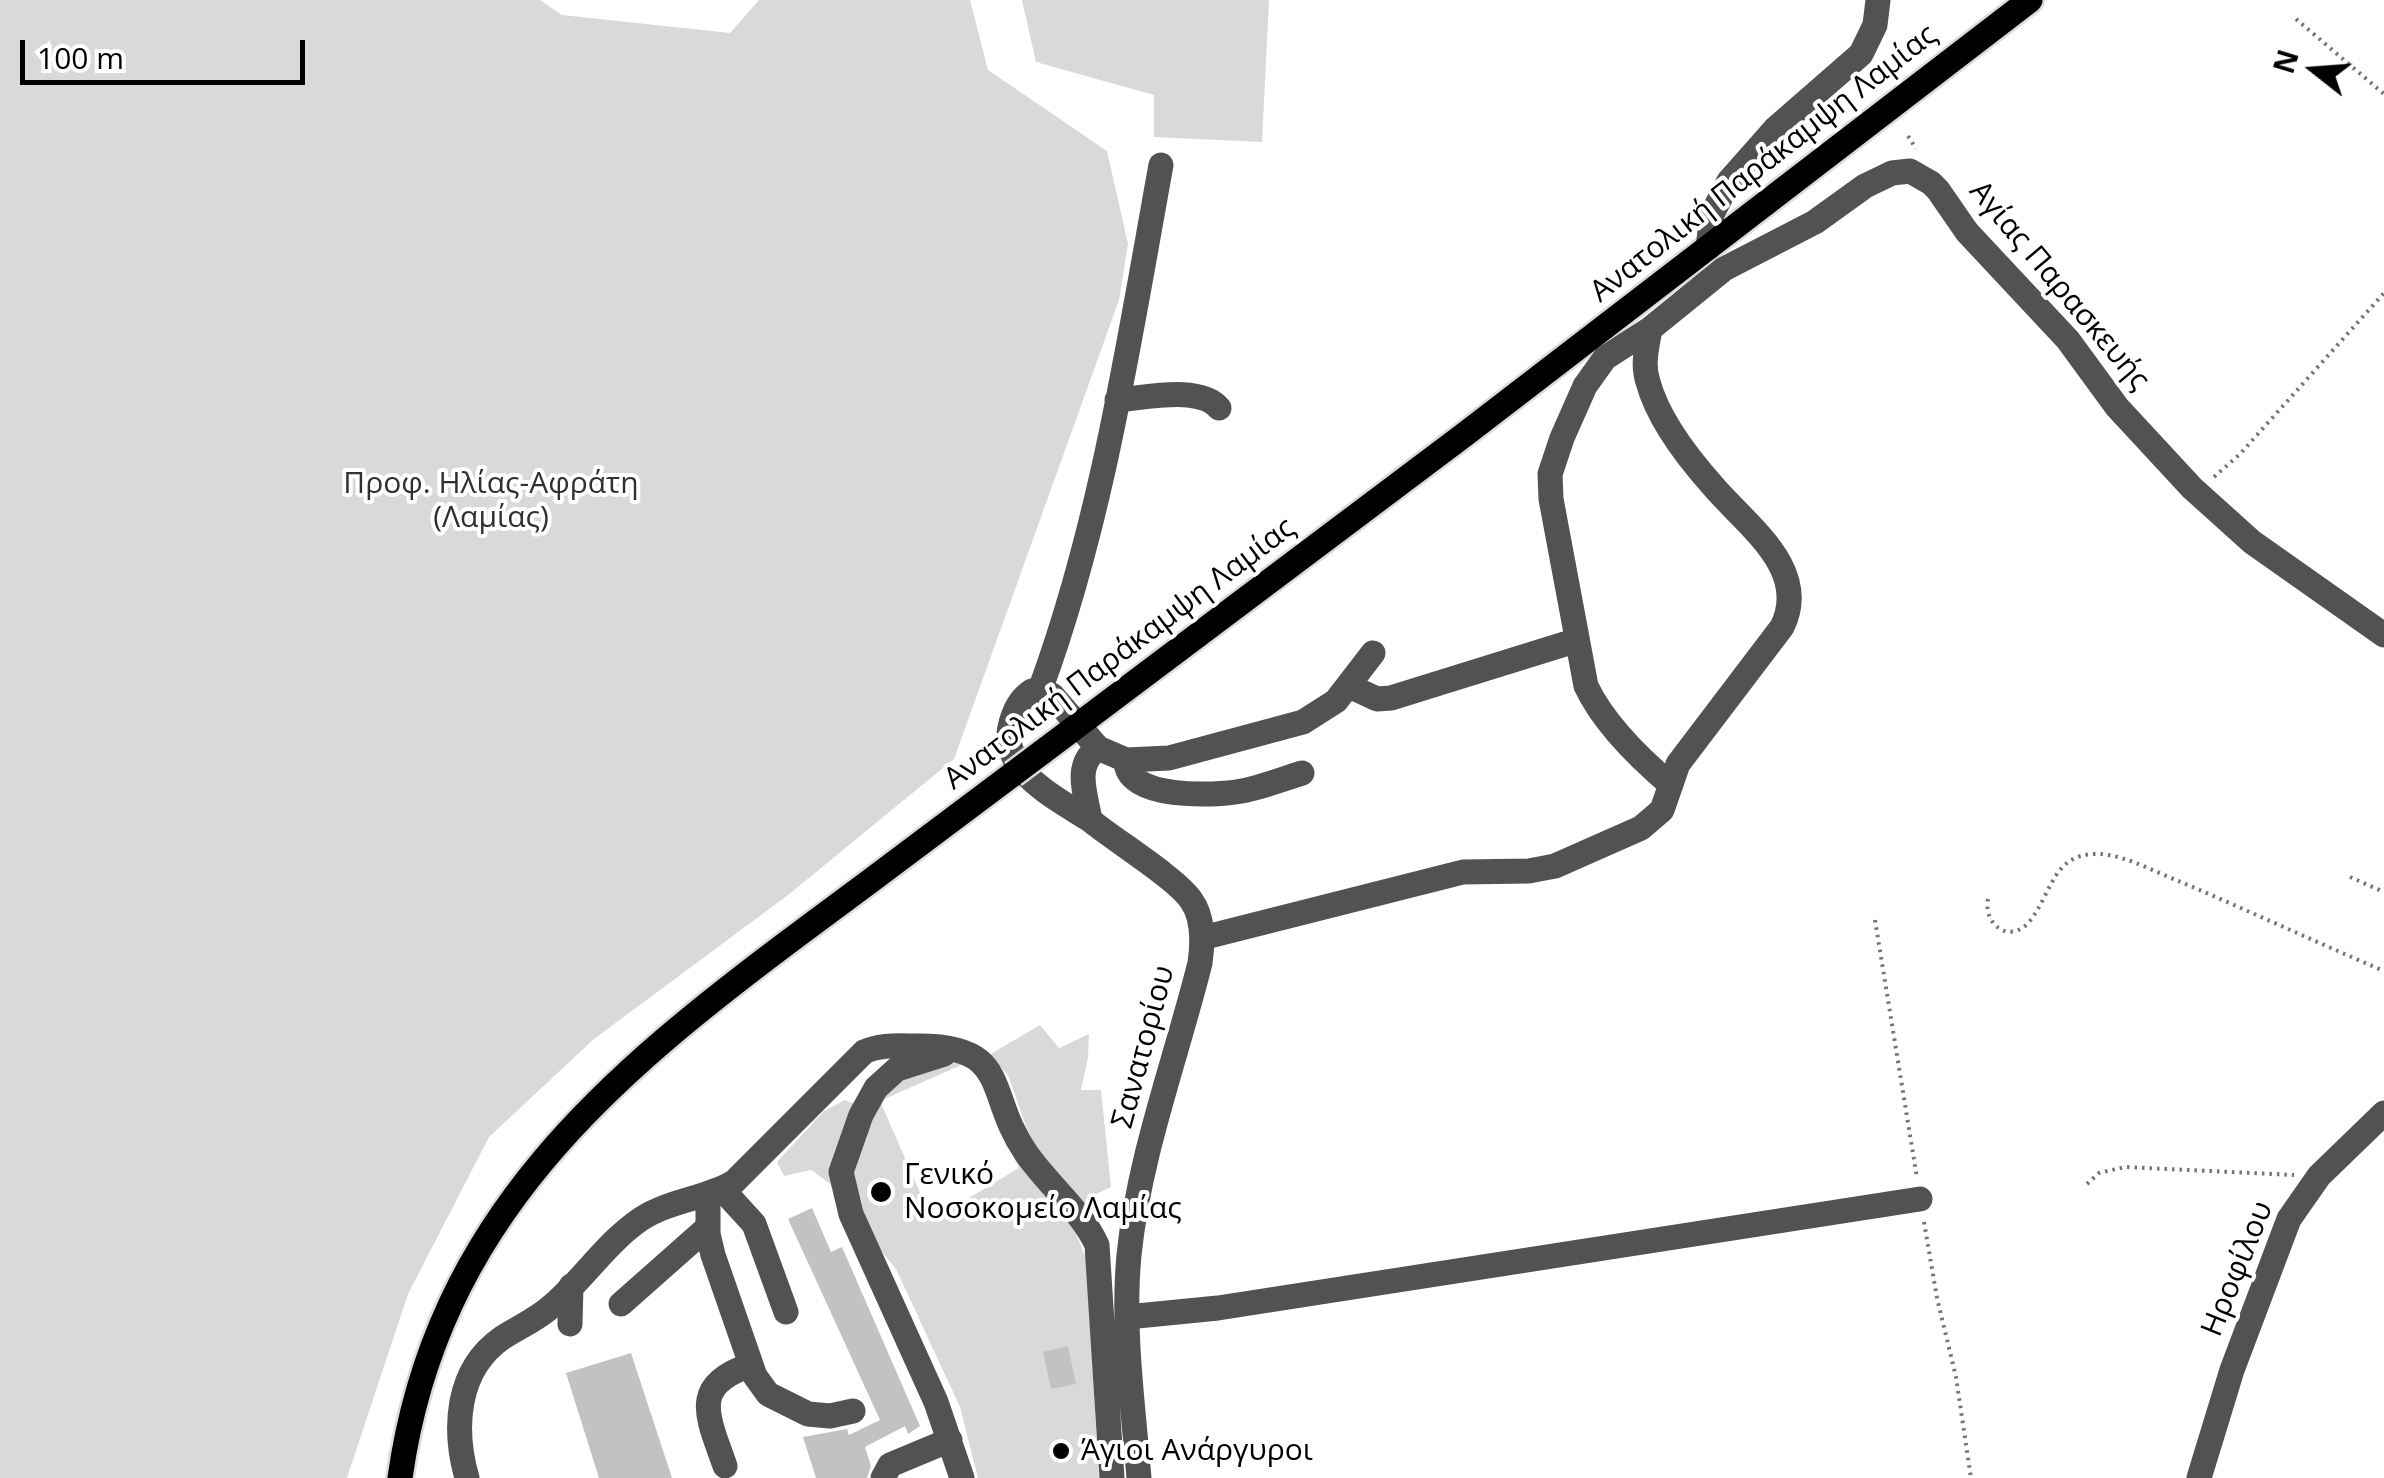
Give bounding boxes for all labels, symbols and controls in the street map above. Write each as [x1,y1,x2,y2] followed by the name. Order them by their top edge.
[1584,17,1944,311] street label: Ανατολική Παράκαμψη Λαμίας
[25,20,310,82] scale bar
[2264,20,2364,120] north arrow
[37,37,124,78] text: 100 m
[2264,45,2307,78] text: N
[1961,174,2157,398] street label: Αγίας Παρασκευής
[343,466,639,536] park label: Προφ. Ηλίας-Αφράτη (Λαμίας)
[938,510,1302,798] street label: Ανατολική Παράκαμψη Λαμίας
[1105,962,1183,1132] street label: Σανατορίου
[904,1157,1182,1228] place label: Γενικό Νοσοκομείο Λαμίας
[868,1179,894,1205] marker: Γενικό Νοσοκομείο Λαμίας
[2195,1196,2281,1342] street label: Ηροφίλου
[1081,1433,1313,1469] place label: Άγιοι Ανάργυροι
[1050,1440,1072,1462] marker: Άγιοι Ανάργυροι

